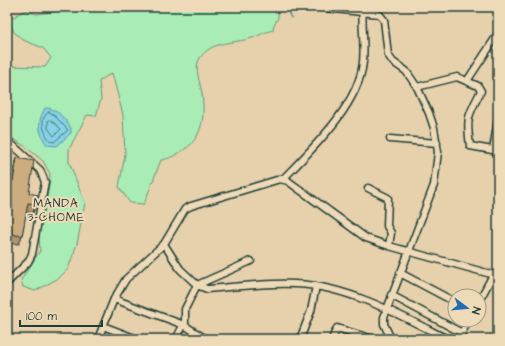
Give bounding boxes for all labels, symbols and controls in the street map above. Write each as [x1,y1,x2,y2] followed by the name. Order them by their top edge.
[27,195,85,226] district label: MANDA 3-CHOME
[447,288,487,328] north arrow
[20,302,102,328] scale bar
[468,305,484,316] text: N
[26,308,57,325] text: 100 m

